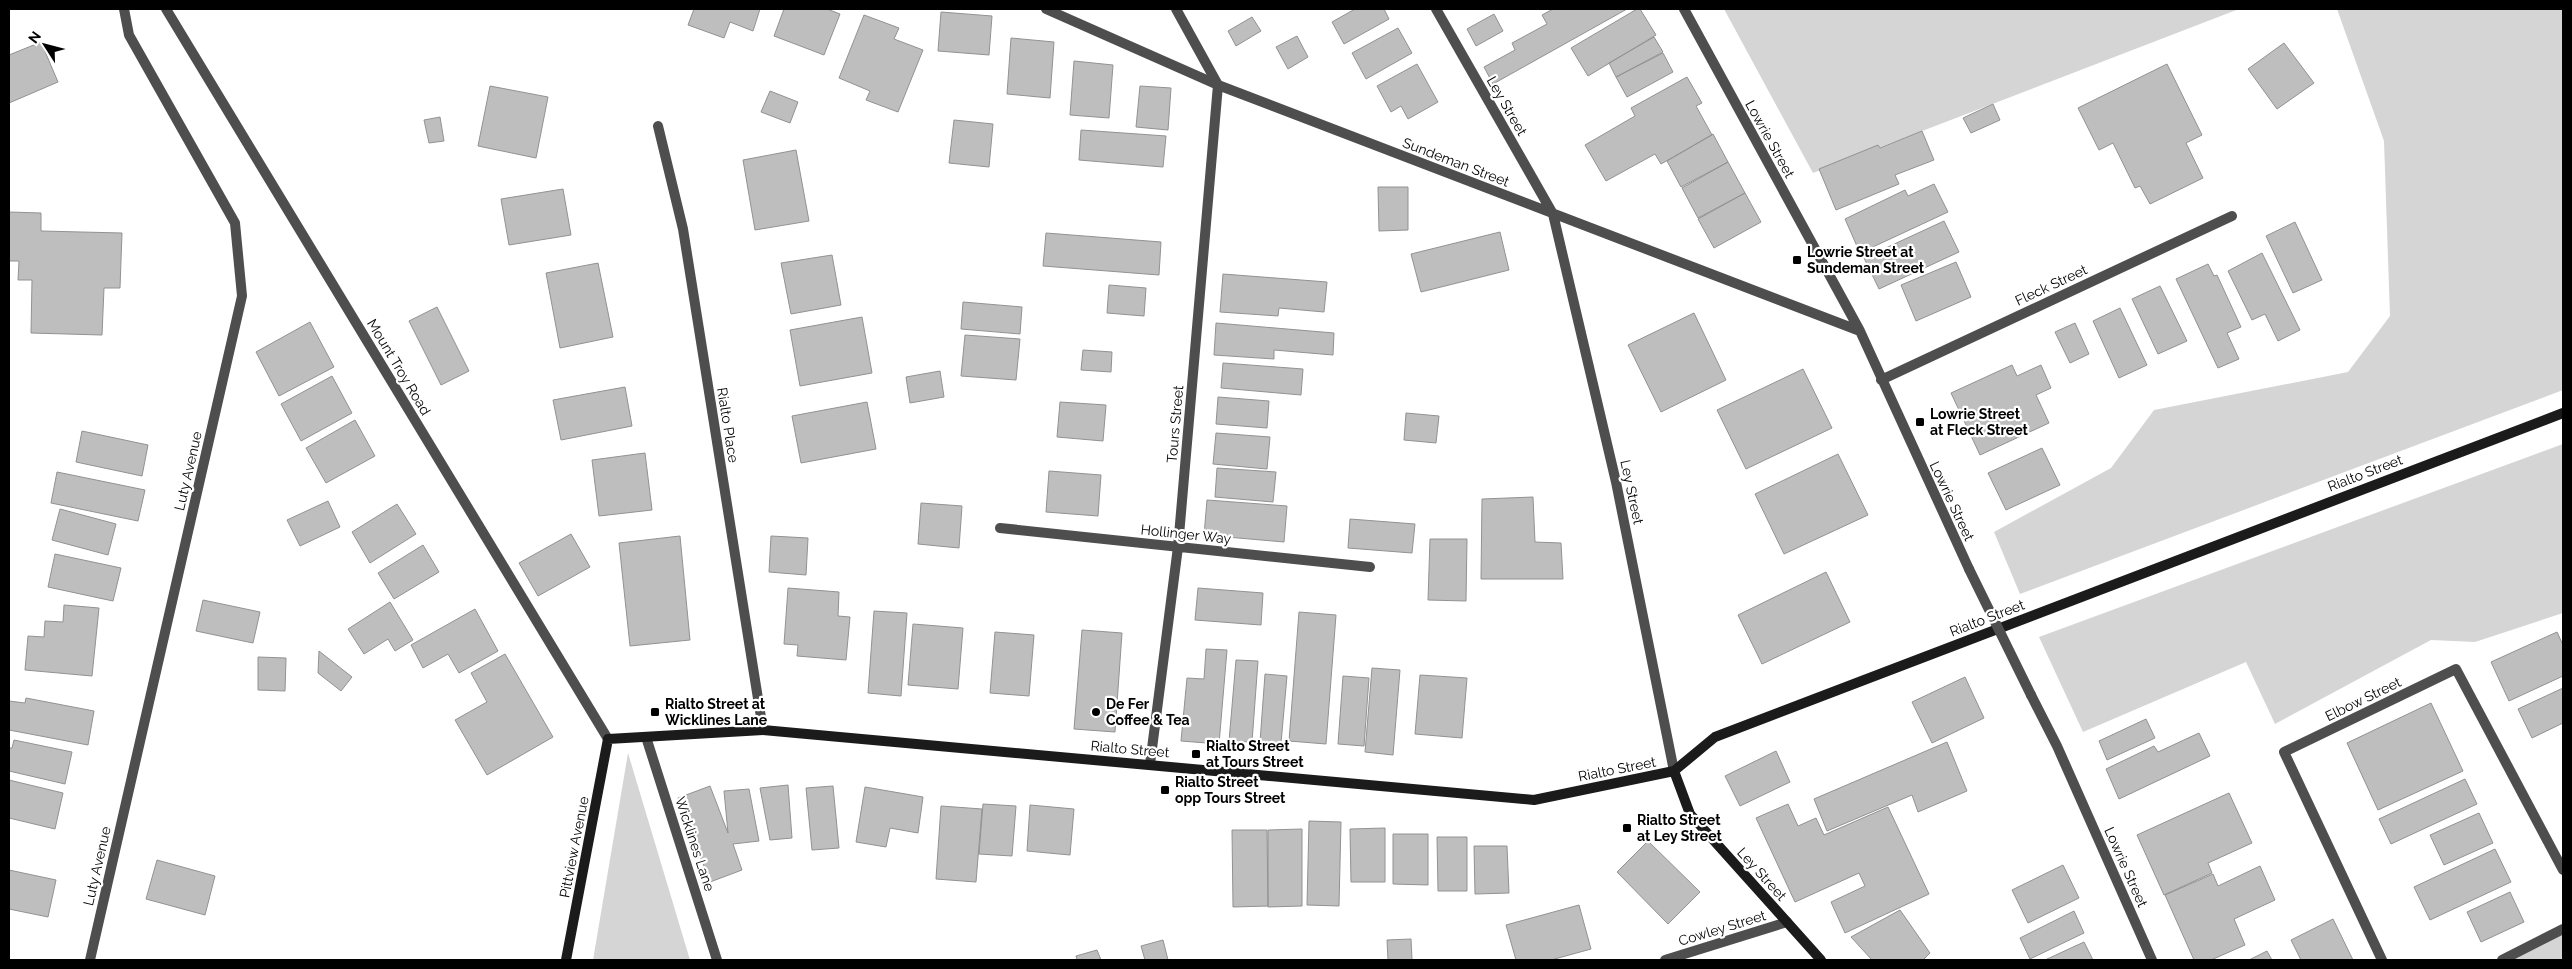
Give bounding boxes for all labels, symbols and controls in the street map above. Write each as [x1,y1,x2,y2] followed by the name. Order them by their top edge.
[20,20,70,70] north arrow
[25,28,44,46] text: N
[1484,74,1530,139] street label: Ley Street
[1742,97,1798,181] street label: Lowrie Street
[1400,134,1512,190] street label: Sundeman Street
[1807,244,1925,276] place label: Lowrie Street at Sundeman Street
[1791,254,1803,266] marker: Lowrie Street at Sundeman Street
[2012,261,2090,309] street label: Fleck Street
[364,316,434,418] street label: Mount Troy Road
[1164,384,1186,463] street label: Tours Street
[714,386,742,464] street label: Rialto Place
[1930,406,2028,438] place label: Lowrie Street at Fleck Street
[1914,416,1926,428] marker: Lowrie Street at Fleck Street
[171,430,205,512] street label: Luty Avenue
[2325,451,2405,495] street label: Rialto Street
[1617,458,1647,526] street label: Ley Street
[1927,459,1978,544] street label: Lowrie Street
[1140,521,1232,547] street label: Hollinger Way
[1947,596,2027,640] street label: Rialto Street
[2322,674,2404,724] street label: Elbow Street
[665,696,768,728] place label: Rialto Street at Wicklines Lane
[1106,696,1190,728] place label: De Fer Coffee & Tea
[649,706,661,718] marker: Rialto Street at Wicklines Lane
[1090,706,1102,718] marker: De Fer Coffee & Tea
[1090,738,1170,760] street label: Rialto Street
[1206,738,1304,770] place label: Rialto Street at Tours Street
[1190,748,1202,760] marker: Rialto Street at Tours Street
[1577,754,1658,784] street label: Rialto Street
[1175,774,1286,806] place label: Rialto Street opp Tours Street
[1159,784,1171,796] marker: Rialto Street opp Tours Street
[556,795,592,899] street label: Pittview Avenue
[672,795,718,893] street label: Wicklines Lane
[1637,812,1722,844] place label: Rialto Street at Ley Street
[1621,822,1633,834] marker: Rialto Street at Ley Street
[2101,824,2151,910] street label: Lowrie Street
[80,825,114,907] street label: Luty Avenue
[1734,844,1790,904] street label: Ley Street
[1676,907,1768,949] street label: Cowley Street

